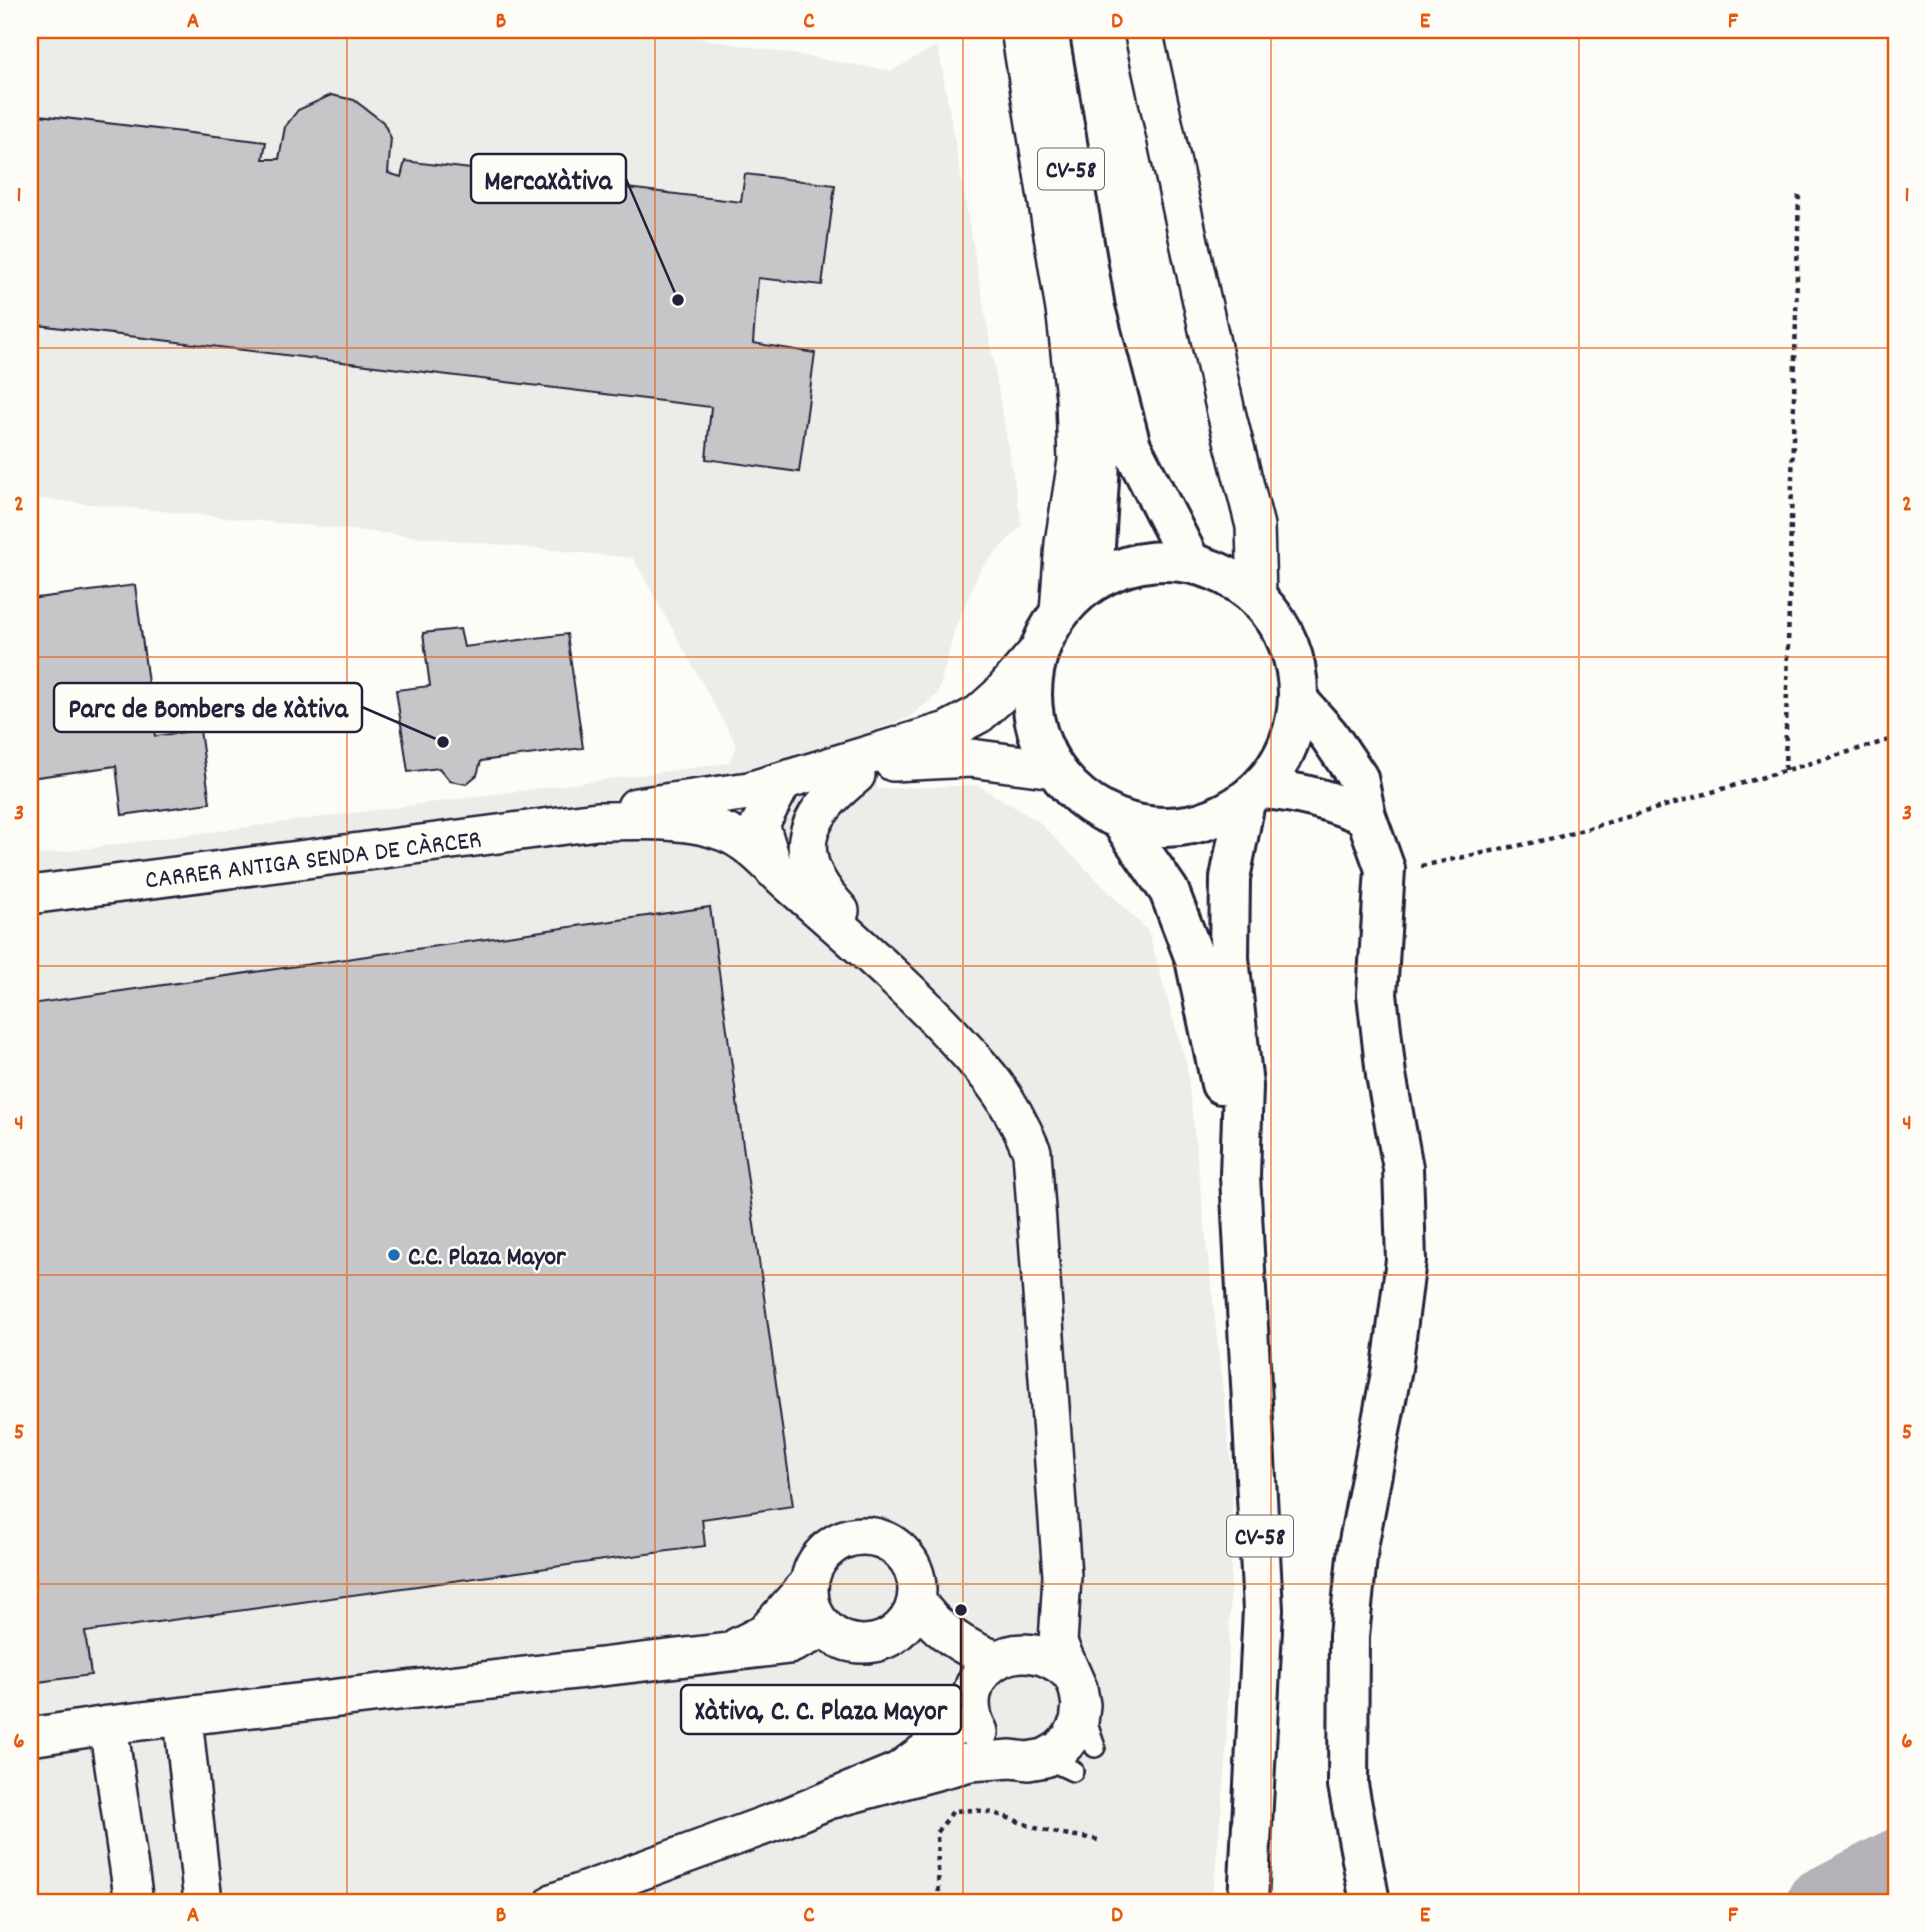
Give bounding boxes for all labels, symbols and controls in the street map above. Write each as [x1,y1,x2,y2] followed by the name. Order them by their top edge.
[187,6,199,39] text: A
[496,6,507,39] text: B
[803,6,815,39] text: C
[1111,6,1123,39] text: D
[1420,6,1431,39] text: E
[1728,6,1739,39] text: F
[1038,148,1104,190] road number: CV-58
[471,154,626,203] callout: MercaXàtiva
[484,164,613,204] text: MercaXàtiva
[16,180,22,213] text: 1
[1904,180,1910,213] text: 1
[14,489,24,522] text: 2
[1902,489,1912,522] text: 2
[54,683,362,732] callout: Parc de Bombers de Xàtiva
[68,692,349,732] text: Parc de Bombers de Xàtiva
[14,798,24,831] text: 3
[1902,798,1912,831] text: 3
[143,822,484,900] street label: CARRER ANTIGA SENDA DE CÀRCER
[14,1108,24,1141] text: 4
[1902,1108,1912,1141] text: 4
[408,1240,566,1277] place label: C.C. Plaza Mayor
[386,1247,402,1263] marker: C.C. Plaza Mayor
[14,1417,24,1450] text: 5
[1902,1417,1912,1450] text: 5
[1227,1516,1293,1556] road number: CV-58
[681,1685,961,1734] callout: Xàtiva, C. C. Plaza Mayor
[695,1694,948,1734] text: Xàtiva, C. C. Plaza Mayor
[13,1726,25,1759] text: 6
[1901,1726,1913,1759] text: 6
[187,1900,199,1932] text: A
[496,1900,507,1932] text: B
[803,1900,815,1932] text: C
[1111,1900,1123,1932] text: D
[1420,1900,1431,1932] text: E
[1728,1900,1739,1932] text: F

